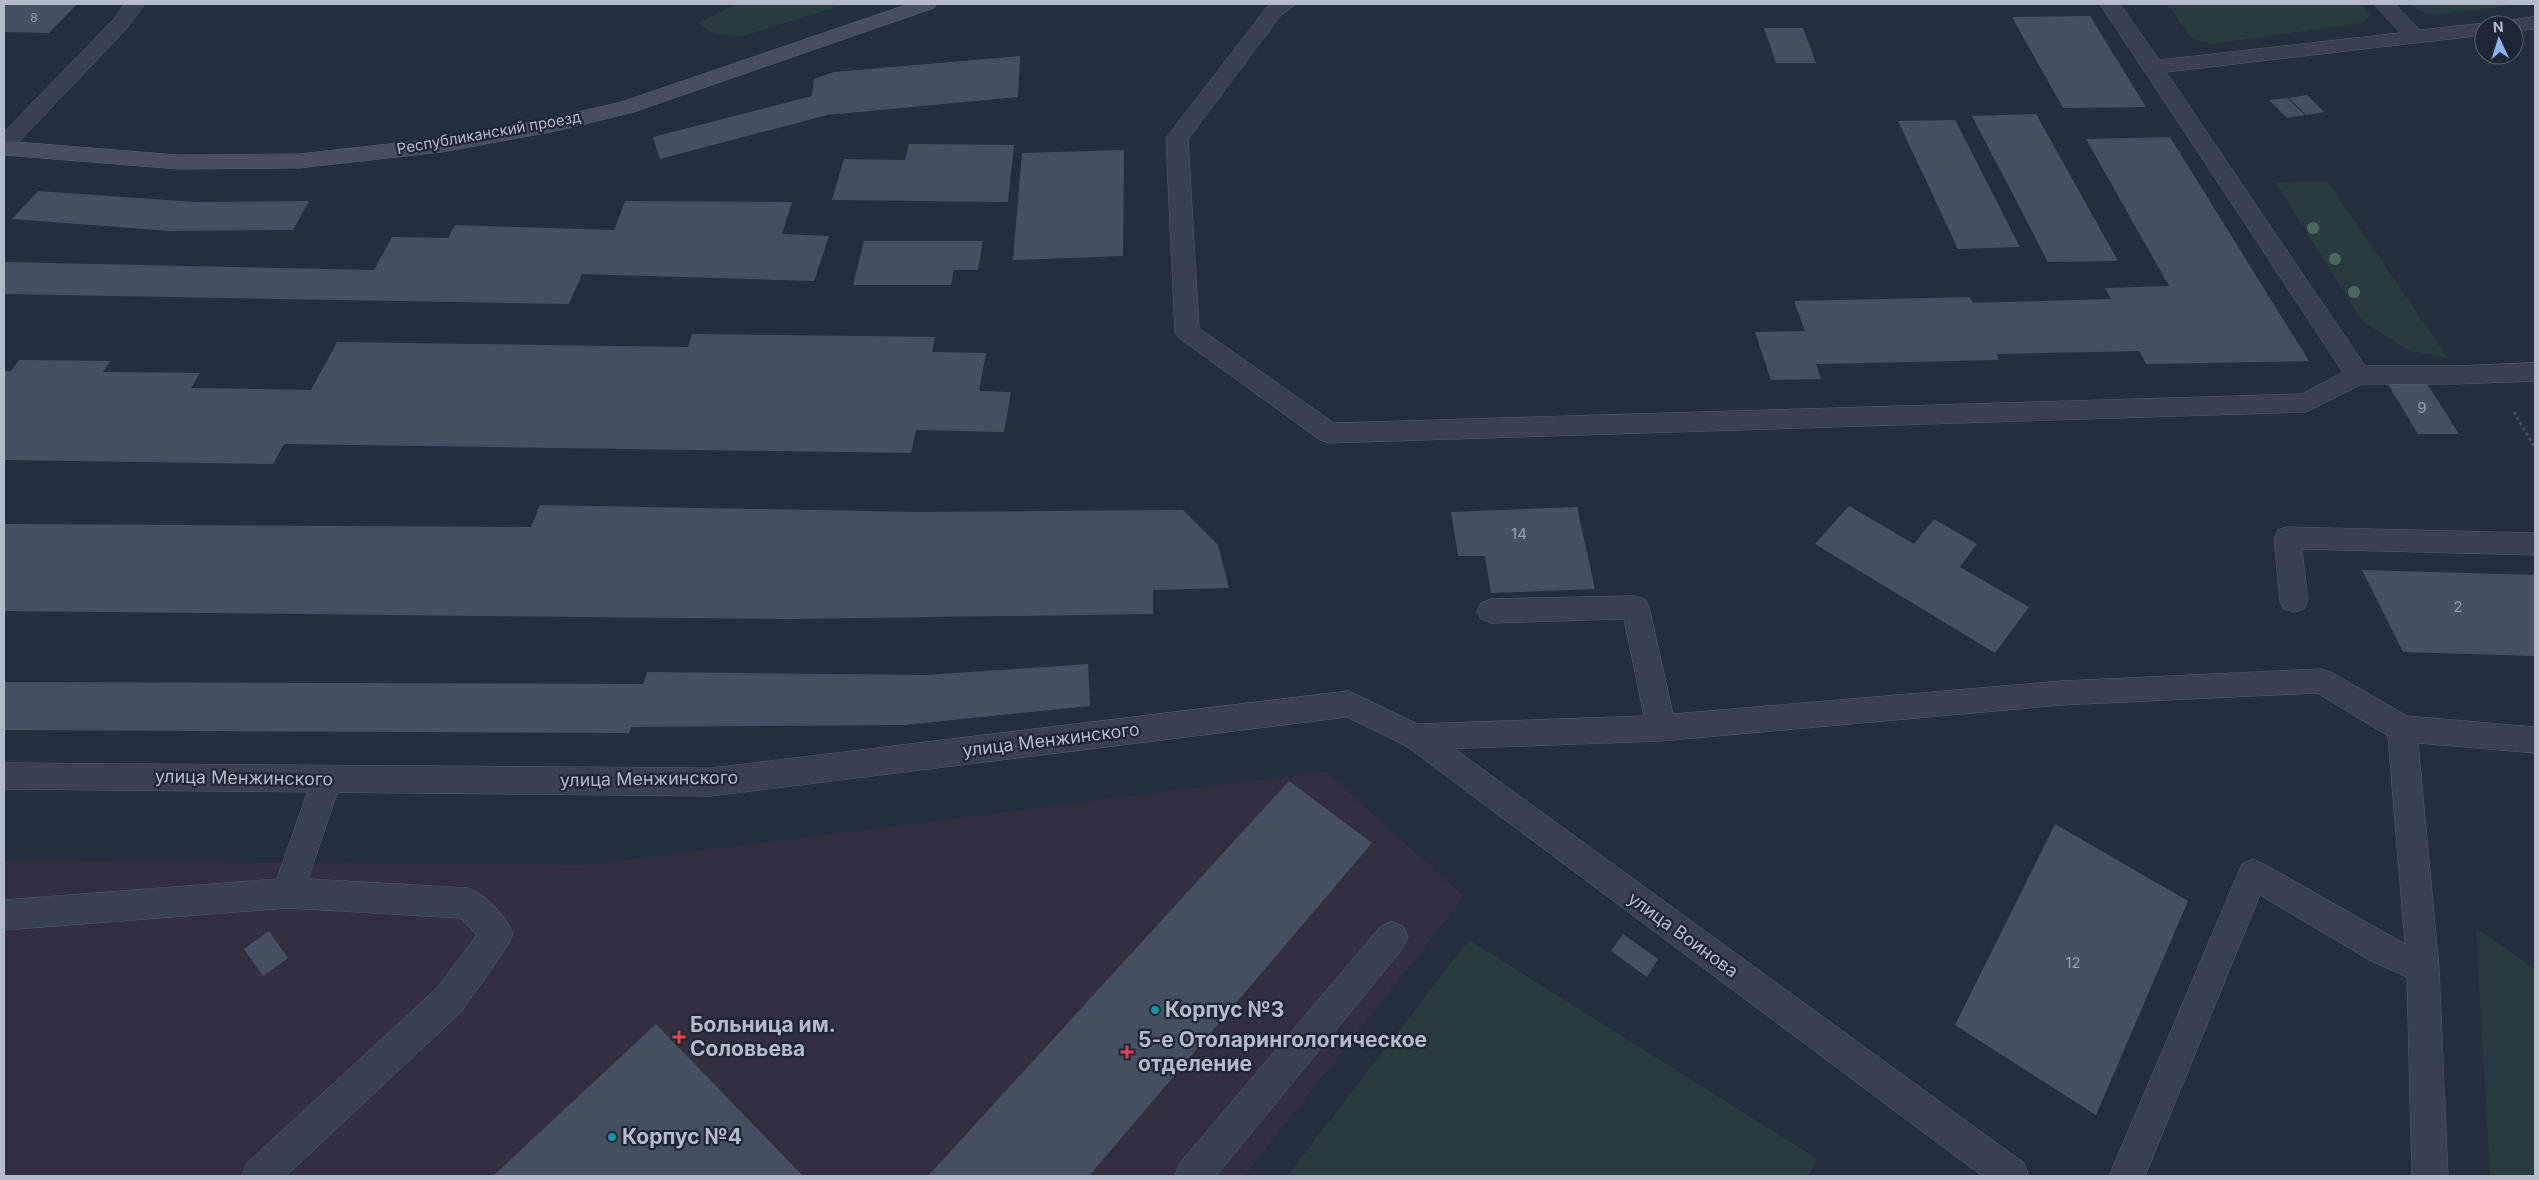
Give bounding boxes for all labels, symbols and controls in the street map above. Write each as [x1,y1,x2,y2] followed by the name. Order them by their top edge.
[30,10,38,25] house number: 8
[2474,15,2524,65] north arrow
[2492,18,2504,35] text: N
[395,107,583,158] street label: Республиканский проезд
[2417,398,2427,417] house number: 9
[1511,524,1527,543] house number: 14
[2453,597,2463,616] house number: 2
[961,718,1141,761] street label: улица Менжинского
[155,765,333,790] street label: улица Менжинского
[560,766,738,791] street label: улица Менжинского
[1624,888,1743,982] street label: улица Воинова
[2065,953,2081,972] house number: 12
[1165,997,1284,1022] place label: Корпус №3
[1149,1004,1161,1016] marker: Корпус №3
[690,1012,836,1061] place label: Больница им. Соловьева
[1138,1027,1427,1076] place label: 5-е Отоларингологическое отделение
[672,1030,686,1044] marker: Больница им. Соловьева
[1120,1045,1134,1059] marker: 5-е Отоларингологическое отделение
[622,1124,742,1149] place label: Корпус №4
[606,1131,618,1143] marker: Корпус №4

